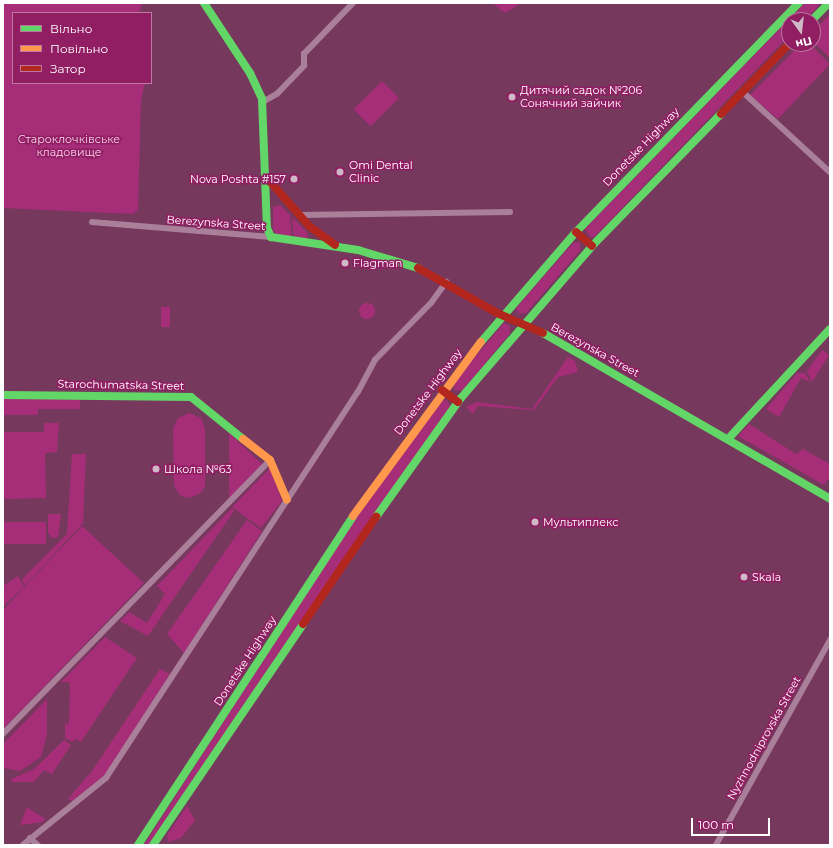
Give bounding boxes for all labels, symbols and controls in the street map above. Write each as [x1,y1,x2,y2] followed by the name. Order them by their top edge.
[12,12,152,84] legend
[781,12,821,52] north arrow
[50,21,92,36] text: Вільно
[794,34,814,52] text: Пн
[50,41,108,56] text: Повільно
[50,61,86,76] text: Затор
[520,84,642,110] place label: Дитячий садок №206 Сонячний зайчик
[507,92,517,102] marker: Дитячий садок №206 Сонячний зайчик
[600,105,682,189] street label: Donetske Highway
[18,133,120,159] park label: Староклочківське кладовище
[349,159,413,185] place label: Omi Dental Clinic
[334,166,346,178] marker: Omi Dental Clinic
[190,172,286,186] place label: Nova Poshta #157
[289,174,299,184] marker: Nova Poshta #157
[166,213,266,233] street label: Berezynska Street
[353,256,403,270] place label: Flagman
[340,258,350,268] marker: Flagman
[548,320,642,380] street label: Berezynska Street
[391,346,465,438] street label: Donetske Highway
[58,377,184,393] street label: Starochumatska Street
[164,462,232,476] place label: Школа №63
[151,464,161,474] marker: Школа №63
[543,515,618,529] place label: Мультиплекс
[530,517,540,527] marker: Мультиплекс
[752,570,781,584] place label: Skala
[739,572,749,582] marker: Skala
[211,614,279,708] street label: Donetske Highway
[725,674,803,802] street label: Nyzhnodniprovska Street
[693,810,772,836] scale bar
[698,817,734,832] text: 100 m

